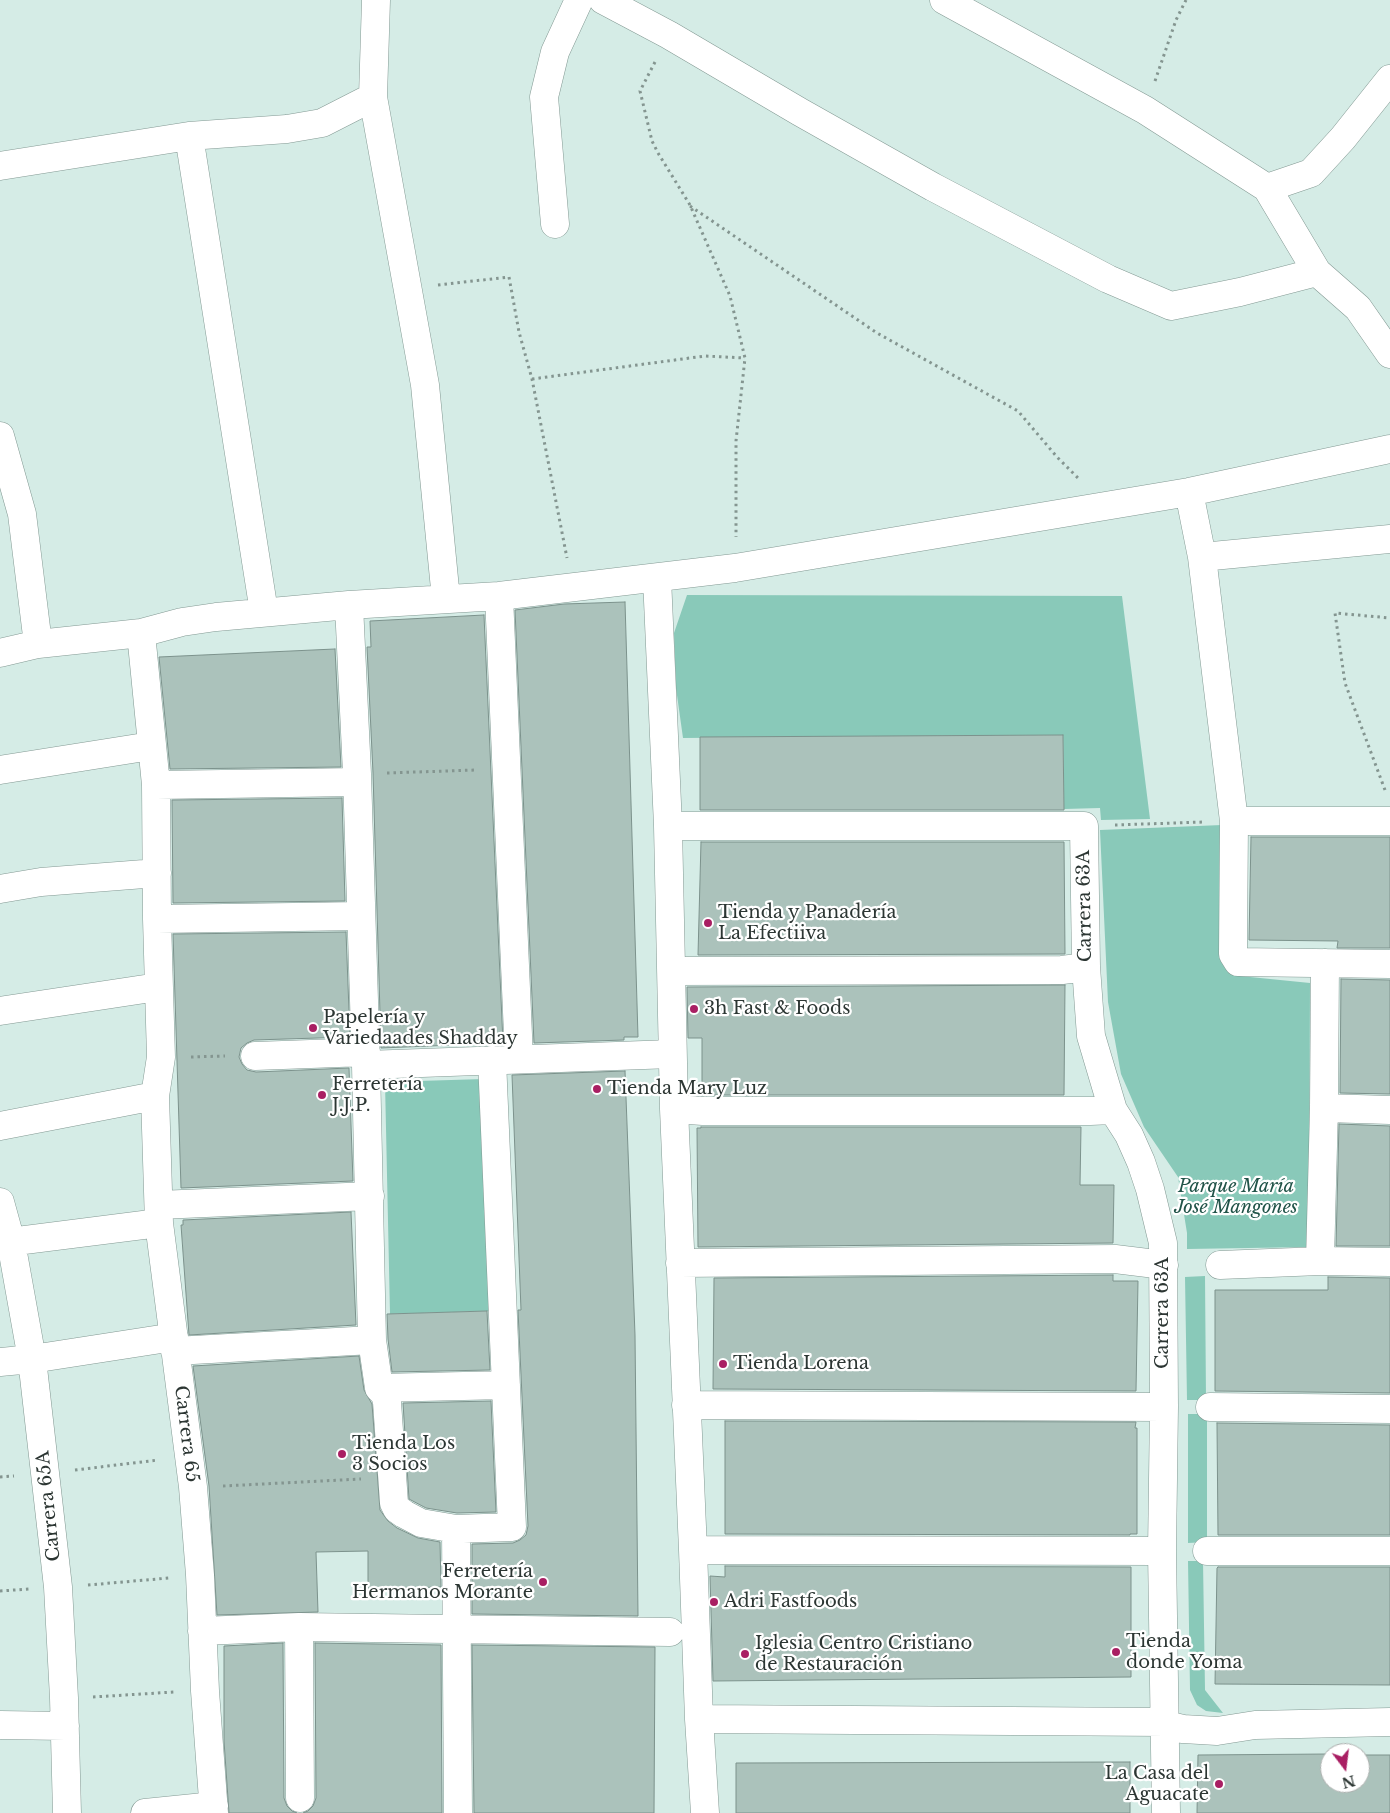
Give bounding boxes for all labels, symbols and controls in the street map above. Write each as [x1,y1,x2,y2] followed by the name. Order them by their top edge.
[1073,850,1097,962] street label: Carrera 63A
[718,902,896,944] place label: Tienda y Panadería La Efectiiva
[702,917,714,929] marker: Tienda y Panadería La Efectiiva
[704,998,850,1020] place label: 3h Fast & Foods
[688,1003,700,1015] marker: 3h Fast & Foods
[323,1007,518,1050] place label: Papelería y Variedaades Shadday
[307,1022,319,1034] marker: Papelería y Variedaades Shadday
[332,1074,423,1116] place label: Ferretería J.J.P.
[607,1078,767,1100] place label: Tienda Mary Luz
[591,1083,603,1095] marker: Tienda Mary Luz
[316,1089,328,1101] marker: Ferretería J.J.P.
[1174,1176,1298,1218] park label: Parque María José Mangones
[1152,1257,1174,1369] street label: Carrera 63A
[733,1353,869,1375] place label: Tienda Lorena
[717,1358,729,1370] marker: Tienda Lorena
[169,1384,203,1484] street label: Carrera 65
[352,1433,455,1476] place label: Tienda Los 3 Socios
[336,1448,348,1460] marker: Tienda Los 3 Socios
[32,1450,66,1562] street label: Carrera 65A
[352,1561,533,1604] place label: Ferretería Hermanos Morante
[537,1576,549,1588] marker: Ferretería Hermanos Morante
[724,1591,857,1613] place label: Adri Fastfoods
[708,1596,720,1608] marker: Adri Fastfoods
[1126,1631,1242,1674] place label: Tienda donde Yoma
[755,1633,972,1676] place label: Iglesia Centro Cristiano de Restauración
[1110,1646,1122,1658] marker: Tienda donde Yoma
[739,1648,751,1660] marker: Iglesia Centro Cristiano de Restauración
[1320,1743,1370,1793] north arrow
[1105,1763,1209,1806] place label: La Casa del Aguacate
[1340,1771,1357,1792] text: N
[1213,1778,1225,1790] marker: La Casa del Aguacate

